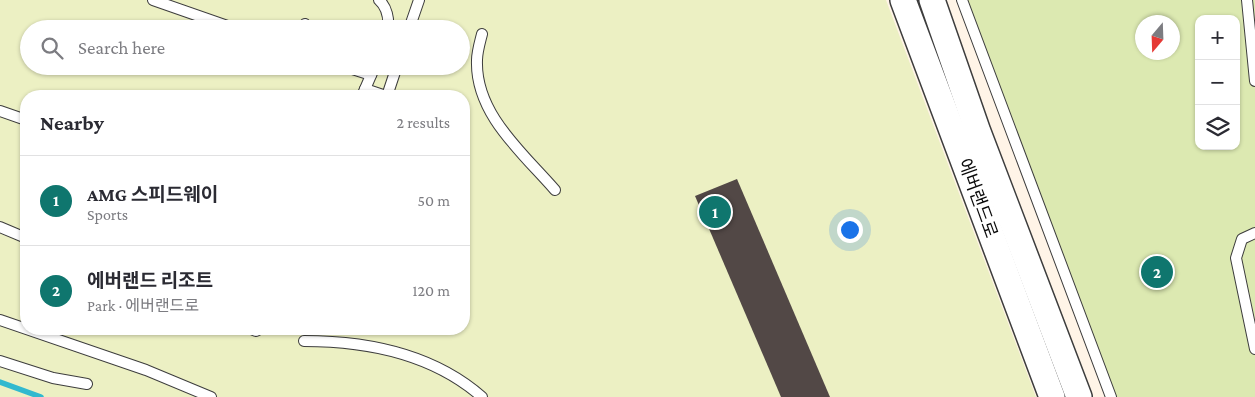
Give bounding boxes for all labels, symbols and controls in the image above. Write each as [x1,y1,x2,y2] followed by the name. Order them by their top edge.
[1135,15,1180,60] north arrow
[1195,15,1240,150] map controls
[1195,15,1240,60] button: +
[20,20,470,75] search box
[38,34,66,62] icon: search
[78,37,165,58] text: Search here
[1195,60,1240,105] button: −
[1195,105,1240,150] button: layers
[40,111,104,135] text: Nearby
[397,114,450,131] text: 2 results
[954,156,1002,240] street label: 에버랜드로
[87,184,218,205] text: AMG 스피드웨이
[53,192,59,209] text: 1
[418,192,450,209] text: 50 m
[699,193,731,231] pin: 1
[87,206,128,223] text: Sports
[837,217,863,243] your location
[1141,253,1173,291] pin: 2
[87,270,213,291] text: 에버랜드 리조트
[52,282,60,299] text: 2
[412,282,450,299] text: 120 m
[87,297,199,314] text: Park · 에버랜드로

